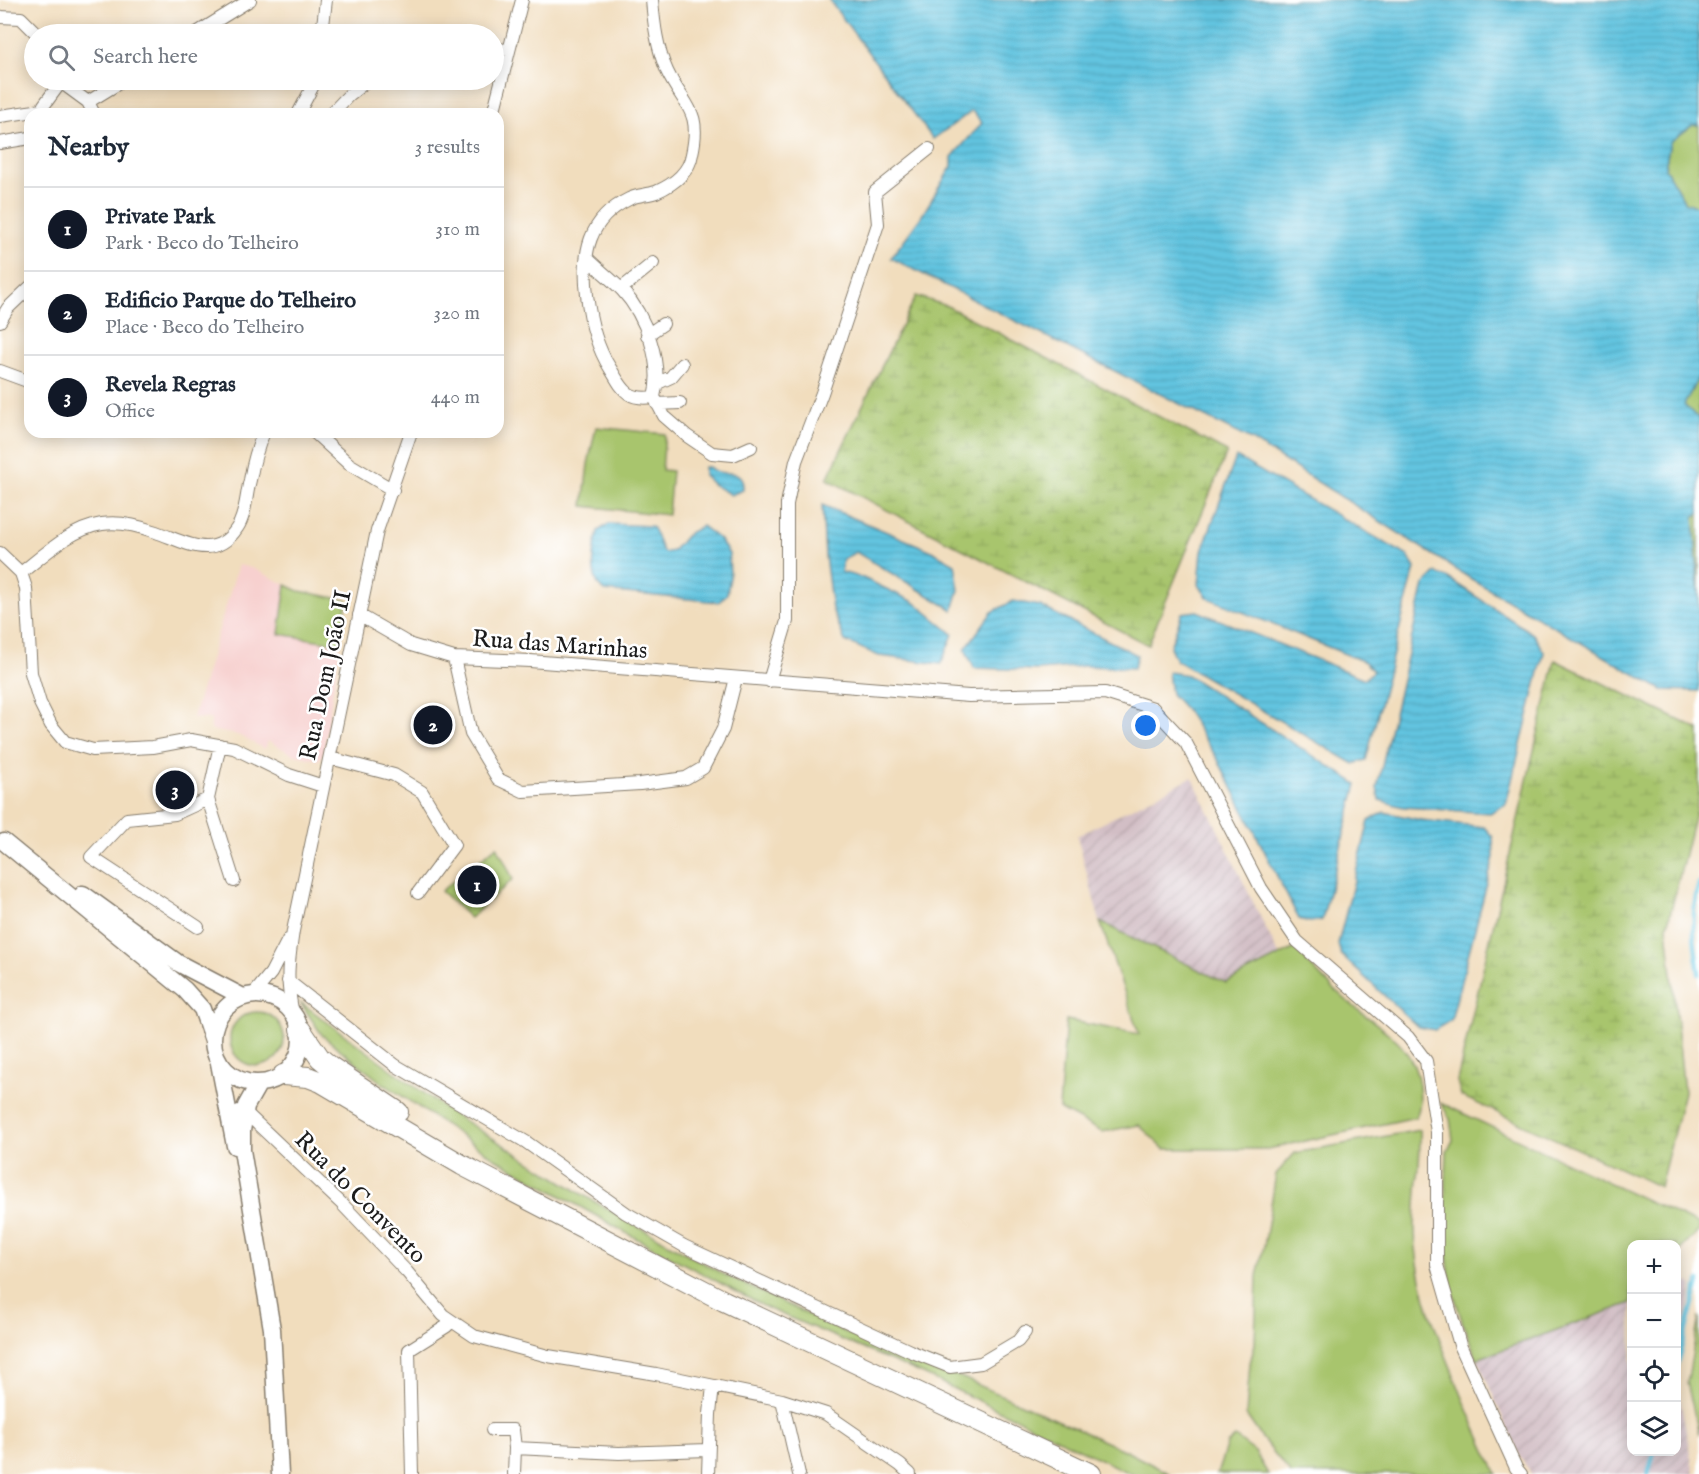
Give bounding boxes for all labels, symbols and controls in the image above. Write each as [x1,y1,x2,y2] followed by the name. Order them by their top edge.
[24,24,504,90] search box
[45,41,78,74] icon: search
[93,43,198,71] text: Search here
[48,131,129,164] text: Nearby
[415,135,480,160] text: 3 results
[105,203,215,231] text: Private Park
[64,217,71,242] text: 1
[436,217,480,242] text: 310 m
[105,231,299,256] text: Park · Beco do Telheiro
[105,287,356,315] text: Edificio Parque do Telheiro
[63,301,72,326] text: 2
[434,301,480,326] text: 320 m
[105,315,304,340] text: Place · Beco do Telheiro
[105,371,236,399] text: Revela Regras
[64,385,71,410] text: 3
[431,385,480,410] text: 440 m
[105,399,155,424] text: Office
[293,587,360,763] street label: Rua Dom João II
[471,624,649,667] street label: Rua das Marinhas
[414,702,452,748] pin: 2
[1131,711,1160,740] your location
[156,768,195,812] pin: 3
[458,862,496,908] pin: 1
[287,1125,433,1271] street label: Rua do Convento
[1627,1240,1681,1456] map controls
[1627,1240,1681,1294] button: +
[1627,1294,1681,1348] button: −
[1627,1348,1681,1402] button: locate
[1627,1402,1681,1456] button: layers

